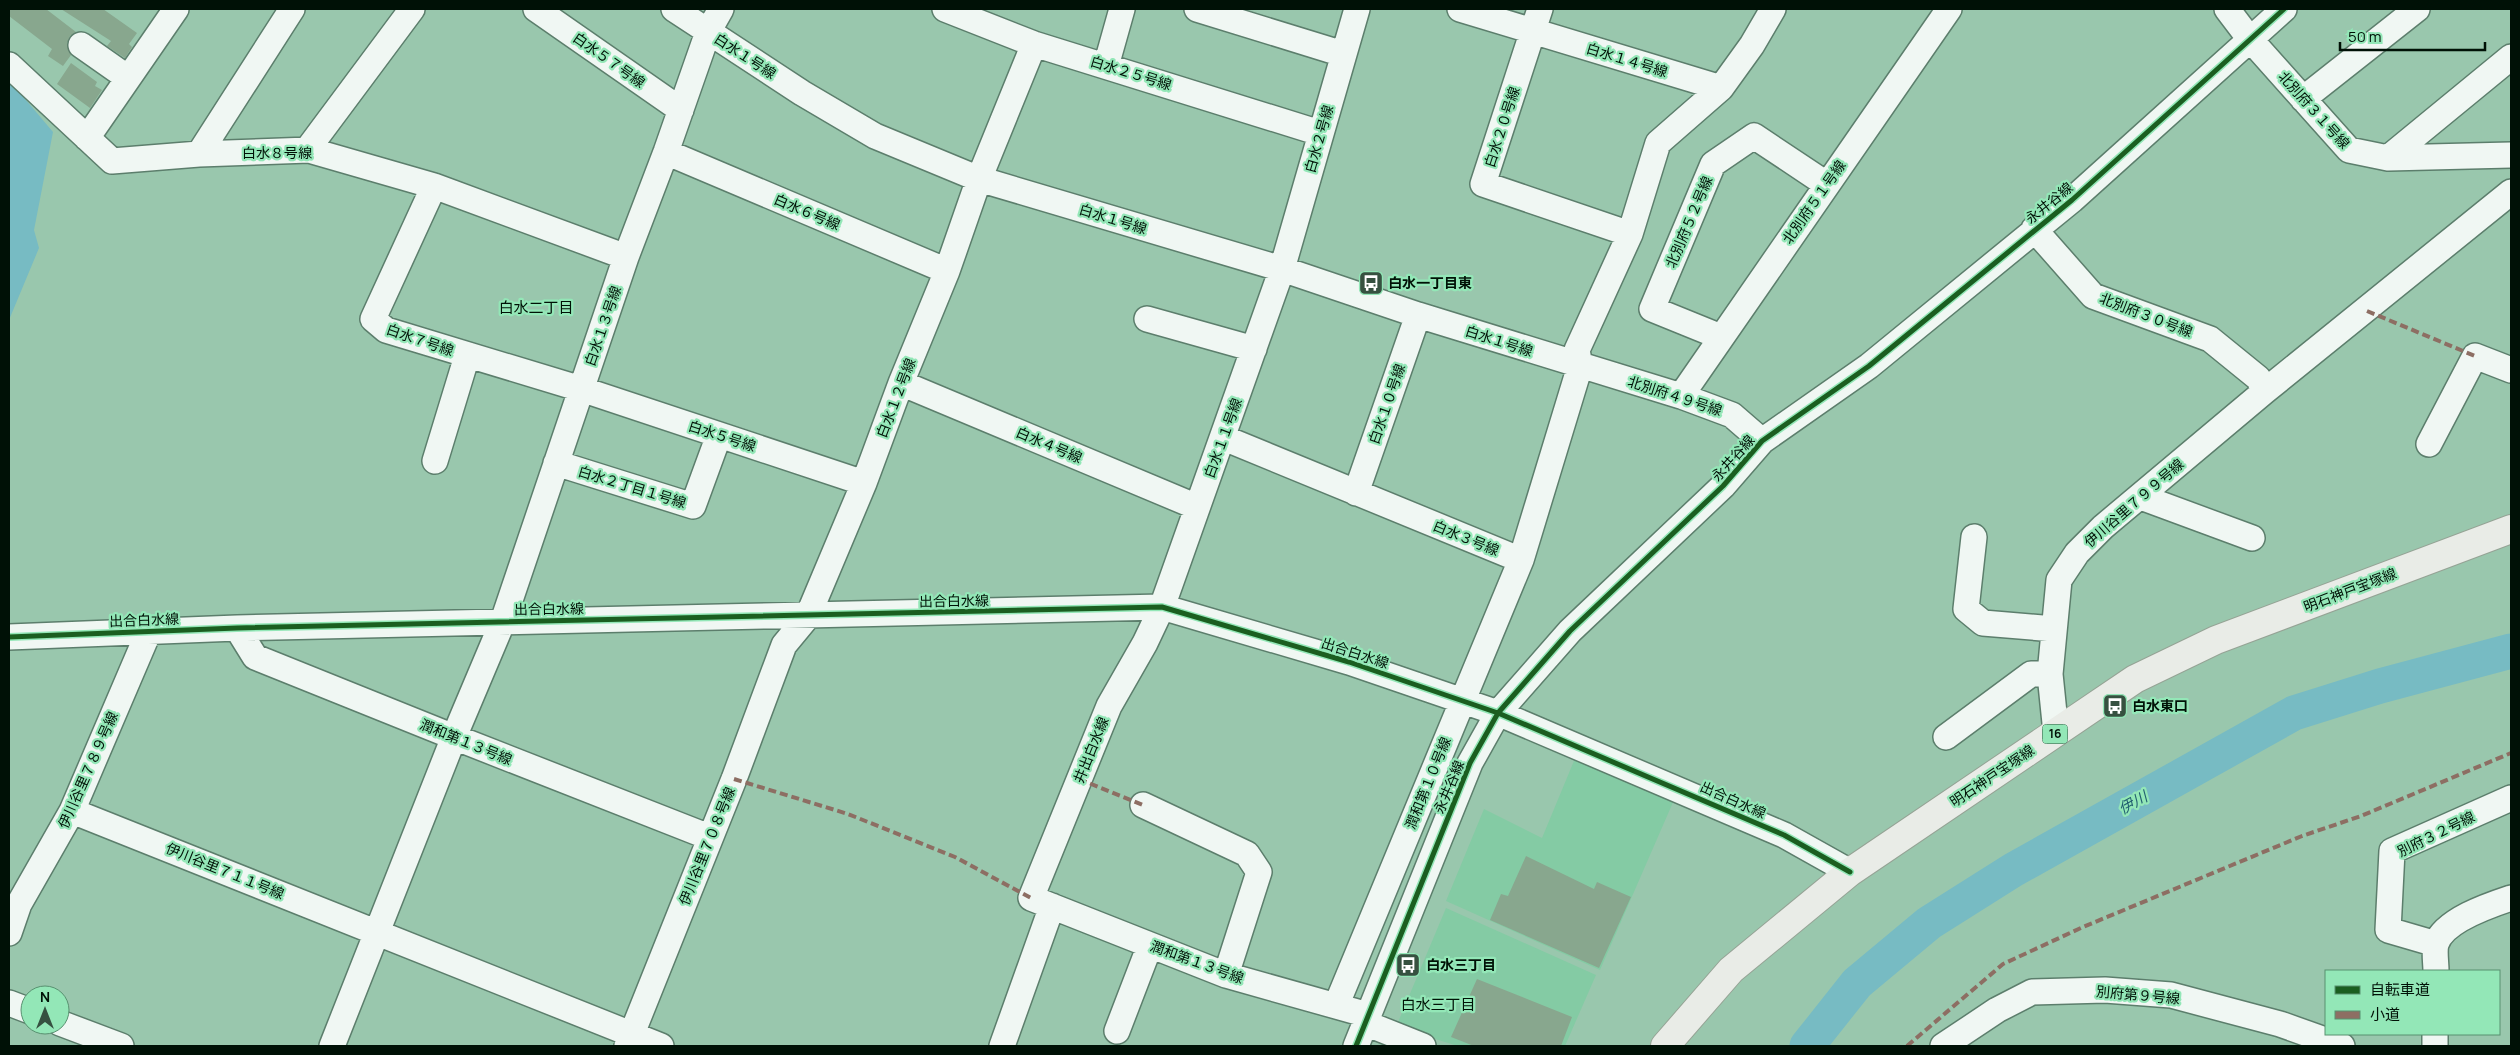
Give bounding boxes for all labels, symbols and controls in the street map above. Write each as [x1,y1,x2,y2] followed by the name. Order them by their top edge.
[2340,20,2485,52] scale bar
[2348,26,2382,47] text: 50 m
[569,28,649,91] street label: 白水５７号線
[711,29,780,83] street label: 白水１号線
[1584,38,1670,81] street label: 白水１４号線
[1088,51,1174,94] street label: 白水２５号線
[2275,67,2354,152] street label: 北別府３１号線
[1480,84,1524,170] street label: 白水２０号線
[1300,103,1337,175] street label: 白水２号線
[242,143,312,162] street label: 白水８号線
[1778,156,1849,247] street label: 北別府５１号線
[1661,173,1716,271] street label: 北別府５２号線
[2021,178,2076,228] street label: 永井谷線
[771,189,843,234] street label: 白水６号線
[1077,199,1149,238] street label: 白水１号線
[1358,270,1384,296] bus stop icon: 白水一丁目東
[1388,273,1472,292] place label: 白水一丁目東
[580,283,625,369] street label: 白水１３号線
[2097,288,2195,341] street label: 北別府３０号線
[498,297,574,318] district label: 白水二丁目
[384,319,456,360] street label: 白水７号線
[1463,321,1535,360] street label: 白水１号線
[872,355,919,440] street label: 白水１２号線
[1364,361,1409,447] street label: 白水１０号線
[1626,371,1725,420] street label: 北別府４９号線
[1199,395,1246,481] street label: 白水１１号線
[686,416,758,455] street label: 白水５号線
[1013,422,1085,467] street label: 白水４号線
[1707,431,1758,485] street label: 永井谷線
[2080,454,2187,551] street label: 伊川谷里７９９号線
[576,461,688,512] street label: 白水２丁目１号線
[1430,516,1502,559] street label: 白水３号線
[2301,563,2399,616] street label: 明石神戸宝塚線
[919,590,989,611] street label: 出合白水線
[514,598,584,619] street label: 出合白水線
[109,609,179,630] street label: 出合白水線
[1319,633,1391,672] street label: 出合白水線
[2102,693,2128,719] bus stop icon: 白水東口
[2132,696,2188,715] place label: 白水東口
[53,708,122,831] street label: 伊川谷里７８９号線
[417,714,515,769] street label: 潤和第１３号線
[1069,714,1112,786] street label: 井出白水線
[2042,724,2068,744] road number: 16
[1400,734,1455,832] street label: 潤和第１０号線
[1946,740,2038,811] street label: 明石神戸宝塚線
[1429,757,1468,816] street label: 永井谷線
[1697,777,1769,822] street label: 出合白水線
[674,784,739,908] street label: 伊川谷里７０８号線
[2115,785,2153,819] water label: 伊川
[2394,807,2478,861] street label: 別府３２号線
[163,838,287,903] street label: 伊川谷里７１１号線
[1148,936,1246,987] street label: 潤和第１３号線
[1395,952,1421,978] bus stop icon: 白水三丁目
[1426,955,1496,974] place label: 白水三丁目
[2325,970,2500,1035] legend
[2370,979,2430,1000] text: 自転車道
[2095,981,2181,1008] street label: 別府第９号線
[20,985,70,1035] north arrow
[40,987,50,1006] text: N
[1400,994,1476,1015] district label: 白水三丁目
[2370,1004,2400,1025] text: 小道

